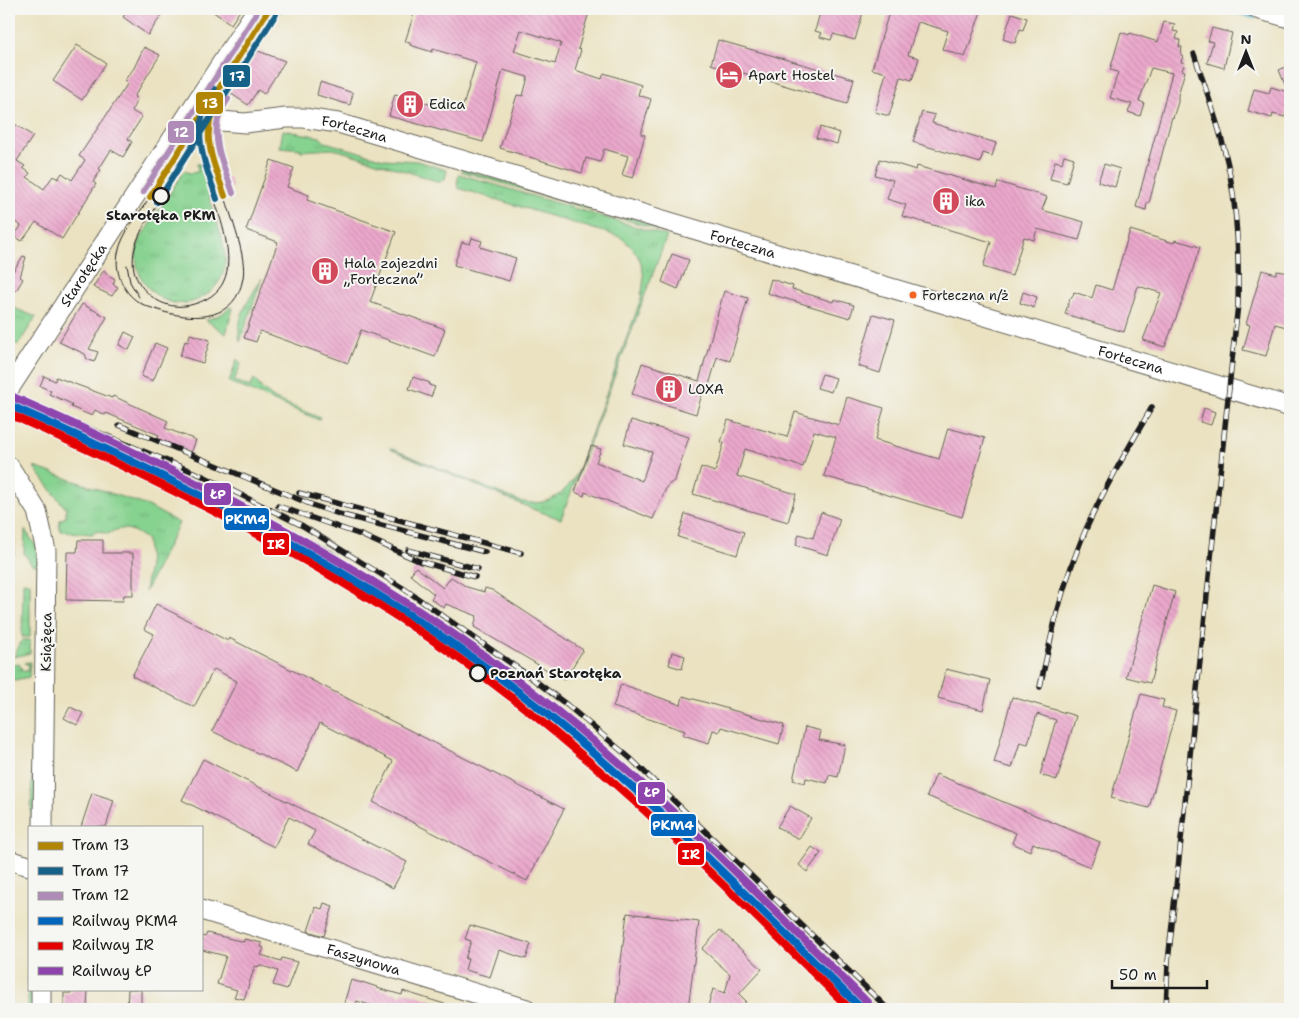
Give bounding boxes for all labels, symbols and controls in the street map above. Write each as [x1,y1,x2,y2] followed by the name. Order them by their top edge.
[1222,28,1272,78] north arrow
[1240,30,1252,48] text: N
[714,60,744,90] hotel icon: Apart Hostel
[222,64,251,88] line badge: 17
[748,66,835,84] place label: Apart Hostel
[229,67,245,85] text: 17
[395,89,425,119] building icon: Edica
[195,91,224,115] line badge: 13
[202,94,218,112] text: 13
[429,95,466,113] place label: Edica
[321,112,390,146] street label: Forteczna
[167,120,195,144] line badge: 12
[173,123,189,141] text: 12
[931,186,961,216] building icon: ika
[152,187,170,205] marker: Starołęka PKM
[965,192,985,210] place label: ika
[106,206,217,224] place label: Starołęka PKM
[708,225,778,262] street label: Forteczna
[56,240,111,310] street label: Starołęcka
[343,254,438,288] place label: Hala zajezdni „Forteczna”
[310,256,340,286] building icon: Hala zajezdni „Forteczna”
[922,287,1009,304] place label: Forteczna n/ż
[908,290,918,300] marker: Forteczna n/ż
[1096,341,1166,378] street label: Forteczna
[654,374,684,404] building icon: LOXA
[688,380,724,398] place label: LOXA
[203,482,232,506] line badge: ŁP
[209,485,226,503] text: ŁP
[223,507,270,531] line badge: PKM4
[225,510,267,528] text: PKM4
[262,532,290,556] line badge: IR
[267,535,286,553] text: IR
[36,612,56,672] street label: Książęca
[469,664,487,682] marker: Poznań Starołęka
[490,664,622,682] place label: Poznań Starołęka
[637,781,666,805] line badge: ŁP
[643,783,660,801] text: ŁP
[650,813,697,837] line badge: PKM4
[652,816,694,834] text: PKM4
[28,826,202,990] legend
[72,835,129,855] text: Tram 13
[677,842,705,866] line badge: IR
[682,845,701,863] text: IR
[72,861,129,881] text: Tram 17
[72,885,129,905] text: Tram 12
[72,911,178,931] text: Railway PKM4
[72,935,154,955] text: Railway IR
[325,940,403,979] street label: Faszynowa
[1112,958,1206,990] scale bar
[72,961,152,981] text: Railway ŁP
[1119,965,1157,985] text: 50 m

